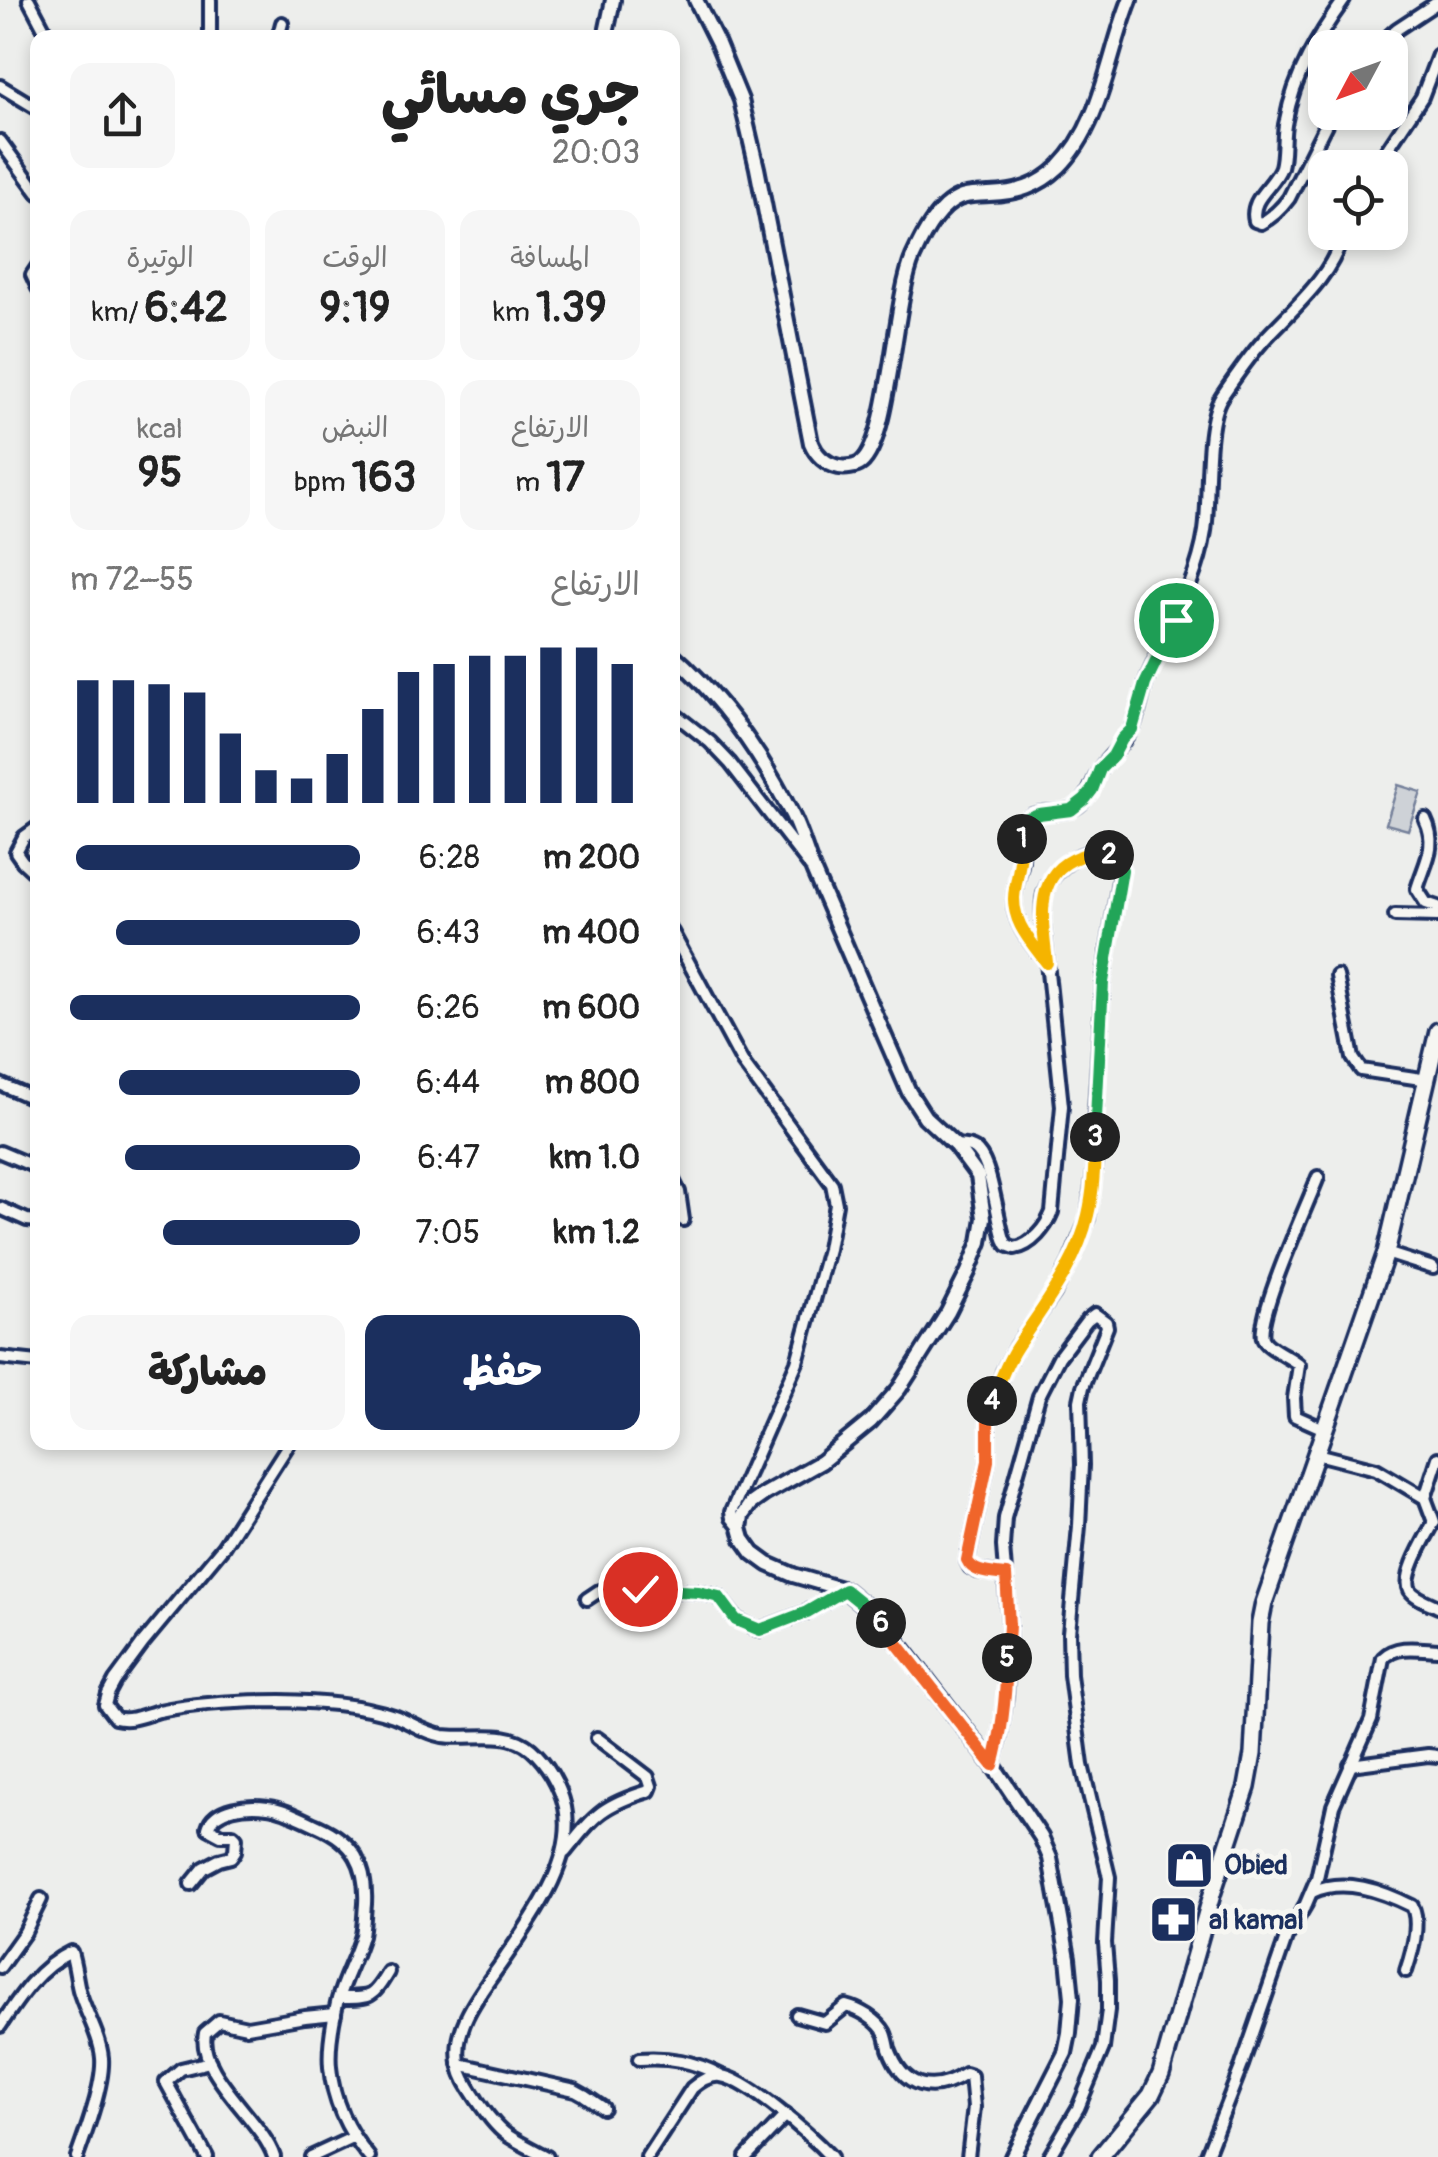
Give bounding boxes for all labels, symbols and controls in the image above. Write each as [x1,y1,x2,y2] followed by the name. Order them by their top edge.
[1308,30,1408,130] north arrow
[1308,30,1408,250] map controls
[381,61,640,130] text: جري مسائي
[70,63,175,168] button: share
[552,133,640,173] text: 20:03
[1308,150,1408,250] button: locate
[126,241,194,276] text: الوتيرة
[322,241,388,276] text: الوقت
[510,241,590,276] text: المسافة
[145,282,228,334] text: 6:42
[320,282,390,334] text: 9:19
[536,282,607,334] text: 1.39
[92,295,145,330] text: /km
[493,295,536,330] text: km
[322,411,388,446] text: النبض
[511,411,589,446] text: الارتفاع
[137,412,183,447] text: kcal
[138,447,182,499] text: 95
[352,452,416,504] text: 163
[546,452,585,504] text: 17
[294,465,352,500] text: bpm
[515,465,546,500] text: m
[70,560,194,600] text: 55–72 m
[550,565,640,605] text: الارتفاع
[1134,578,1219,663] pin
[1149,593,1204,648] icon: arrive
[997,814,1047,864] pin: 1
[1017,821,1027,856] text: 1
[1084,830,1134,880] pin: 2
[1101,837,1117,872] text: 2
[419,838,480,878] text: 6:28
[543,838,640,878] text: 200 m
[416,913,480,953] text: 6:43
[542,913,640,953] text: 400 m
[416,988,480,1028] text: 6:26
[542,988,640,1028] text: 600 m
[416,1063,480,1103] text: 6:44
[545,1063,640,1103] text: 800 m
[1070,1112,1120,1162] pin: 3
[1087,1119,1103,1154] text: 3
[417,1138,480,1178] text: 6:47
[550,1138,640,1178] text: 1.0 km
[415,1213,480,1253] text: 7:05
[554,1213,640,1253] text: 1.2 km
[70,1315,345,1430] button: مشاركة
[365,1315,640,1430] button: حفظ
[967,1376,1017,1426] pin: 4
[984,1383,1000,1418] text: 4
[598,1547,683,1632] pin
[613,1562,668,1617] icon: check
[856,1598,906,1648] pin: 6
[873,1605,889,1640] text: 6
[982,1633,1032,1683] pin: 5
[999,1640,1015,1675] text: 5
[1163,1839,1215,1891] shop icon: Obied
[1224,1848,1288,1883] place label: Obied
[1148,1894,1200,1946] pharmacy icon: al kamal
[1209,1903,1304,1938] place label: al kamal

